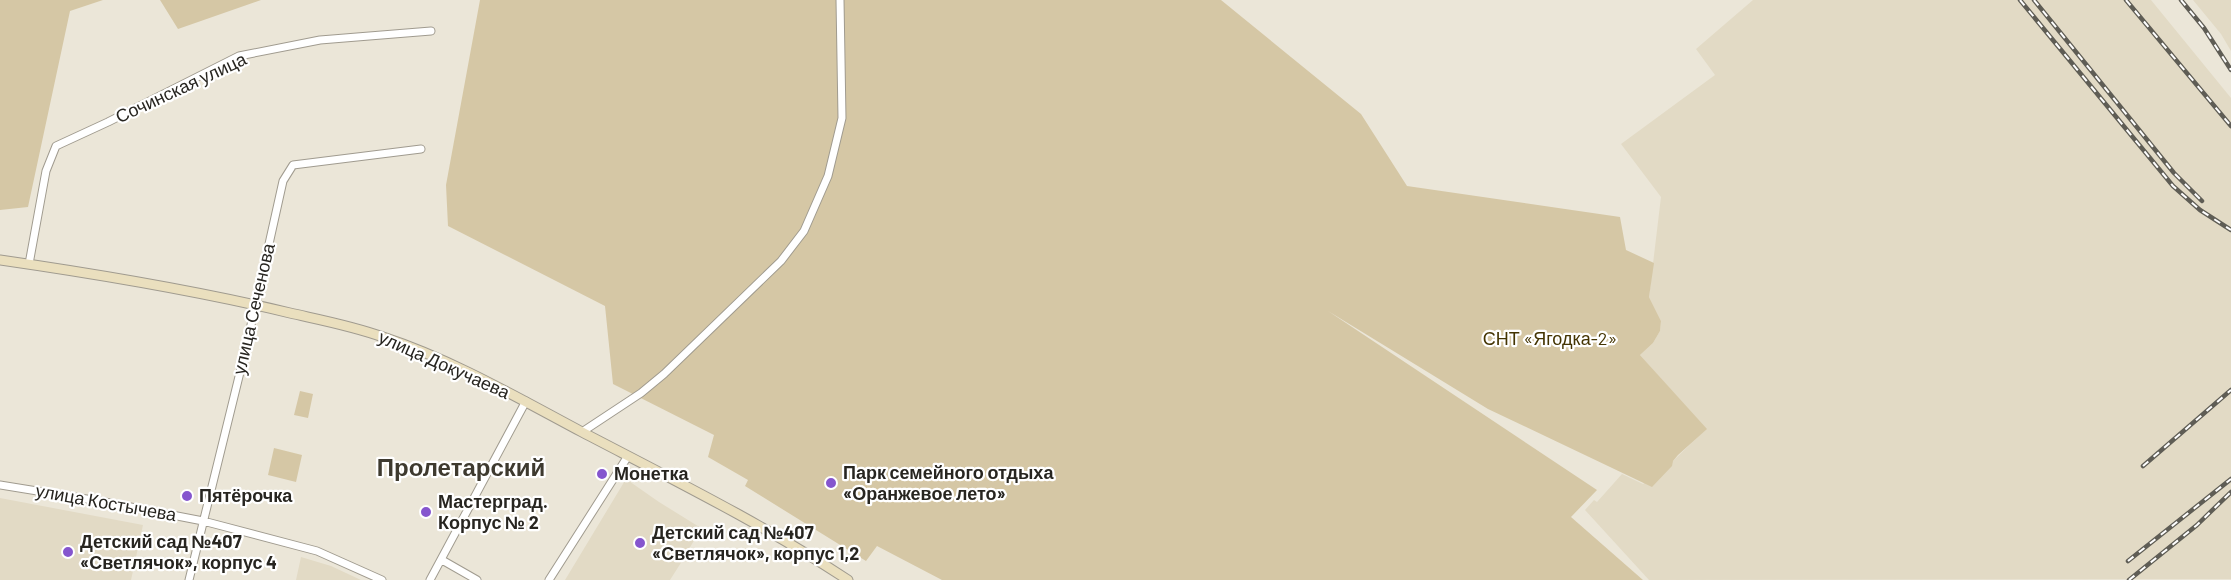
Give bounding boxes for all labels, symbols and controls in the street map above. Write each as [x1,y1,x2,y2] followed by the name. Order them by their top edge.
[112,47,251,127] street label: Сочинская улица
[227,240,279,377] street label: улица Сеченова
[375,325,514,403] street label: улица Докучаева
[1483,327,1617,349] park label: СНТ «Ягодка-2»
[377,452,545,481] district label: Пролетарский
[843,461,1054,504] place label: Парк семейного отдыха «Оранжевое лето»
[614,462,689,484] place label: Монетка
[595,467,609,481] marker: Монетка
[824,476,838,490] marker: Парк семейного отдыха «Оранжевое лето»
[34,479,179,525] street label: улица Костычева
[199,484,293,506] place label: Пятёрочка
[180,489,194,503] marker: Пятёрочка
[438,490,548,533] place label: Мастерград. Корпус № 2
[419,505,433,519] marker: Мастерград. Корпус № 2
[652,521,859,564] place label: Детский сад №407 «Светлячок», корпус 1,2
[80,530,277,573] place label: Детский сад №407 «Светлячок», корпус 4
[633,536,647,550] marker: Детский сад №407 «Светлячок», корпус 1,2
[61,545,75,559] marker: Детский сад №407 «Светлячок», корпус 4

